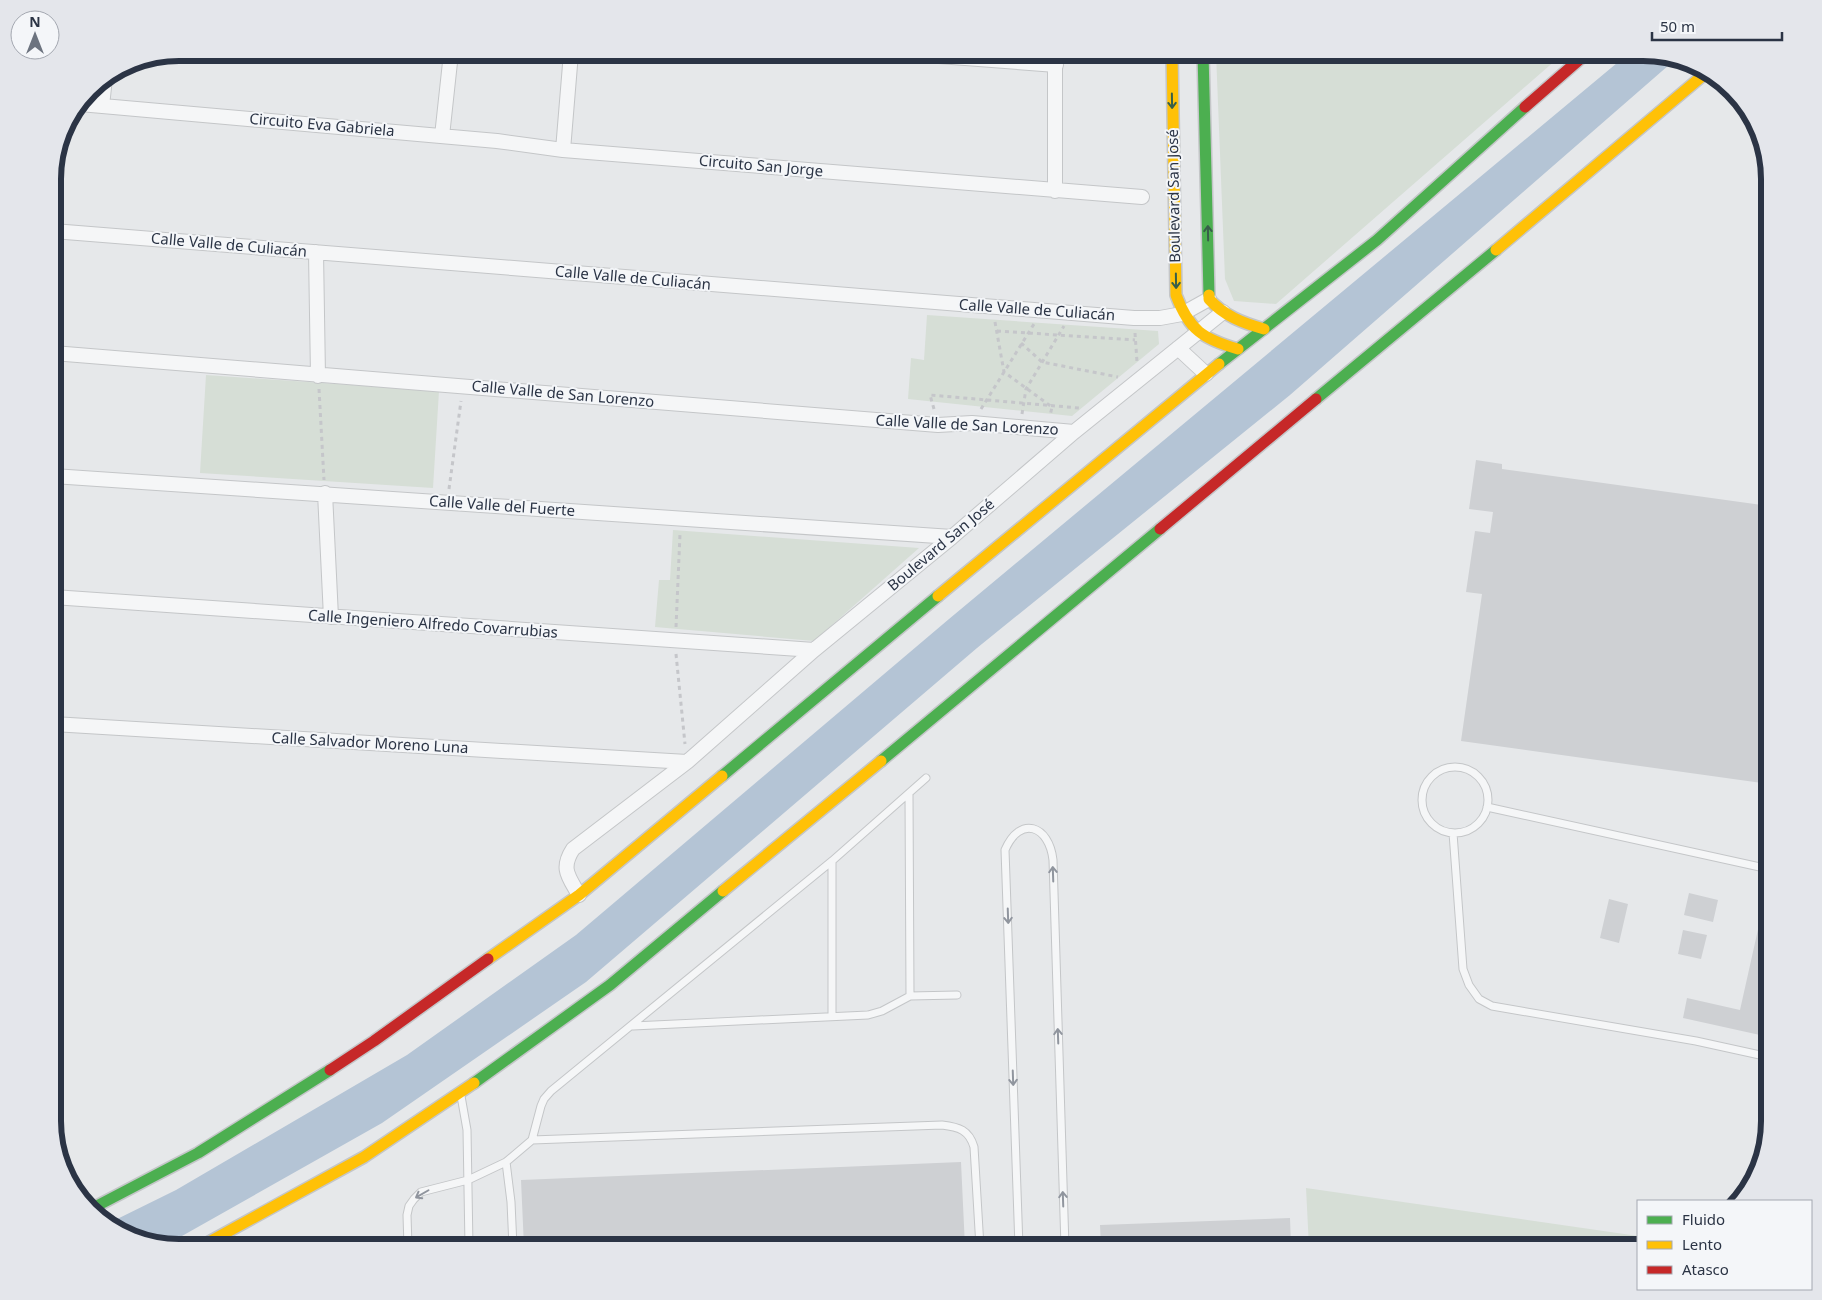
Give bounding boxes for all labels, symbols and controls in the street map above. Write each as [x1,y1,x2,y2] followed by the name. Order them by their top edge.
[10,10,60,60] north arrow
[1652,10,1782,42] scale bar
[29,12,41,31] text: N
[1660,16,1695,36] text: 50 m
[1168,93,1177,109] one-way arrow
[249,108,395,140] street label: Circuito Eva Gabriela
[1162,129,1184,263] street label: Boulevard San José
[698,150,824,180] street label: Circuito San Jorge
[1203,225,1213,242] one-way arrow
[150,227,308,261] street label: Calle Valle de Culiacán
[554,260,712,294] street label: Calle Valle de Culiacán
[1171,273,1180,289] one-way arrow
[958,294,1116,324] street label: Calle Valle de Culiacán
[471,375,655,411] street label: Calle Valle de San Lorenzo
[875,409,1059,439] street label: Calle Valle de San Lorenzo
[428,490,576,520] street label: Calle Valle del Fuerte
[883,494,998,595] street label: Boulevard San José
[308,604,559,642] street label: Calle Ingeniero Alfredo Covarrubias
[271,727,469,757] street label: Calle Salvador Moreno Luna
[1048,866,1058,882] one-way arrow
[1003,908,1012,924] one-way arrow
[1054,1029,1063,1045] one-way arrow
[1009,1070,1018,1086] one-way arrow
[414,1189,429,1199] one-way arrow
[1059,1191,1068,1207] one-way arrow
[1637,1200,1812,1290] legend
[1682,1209,1725,1229] text: Fluido
[1682,1234,1722,1254] text: Lento
[1682,1259,1729,1279] text: Atasco

